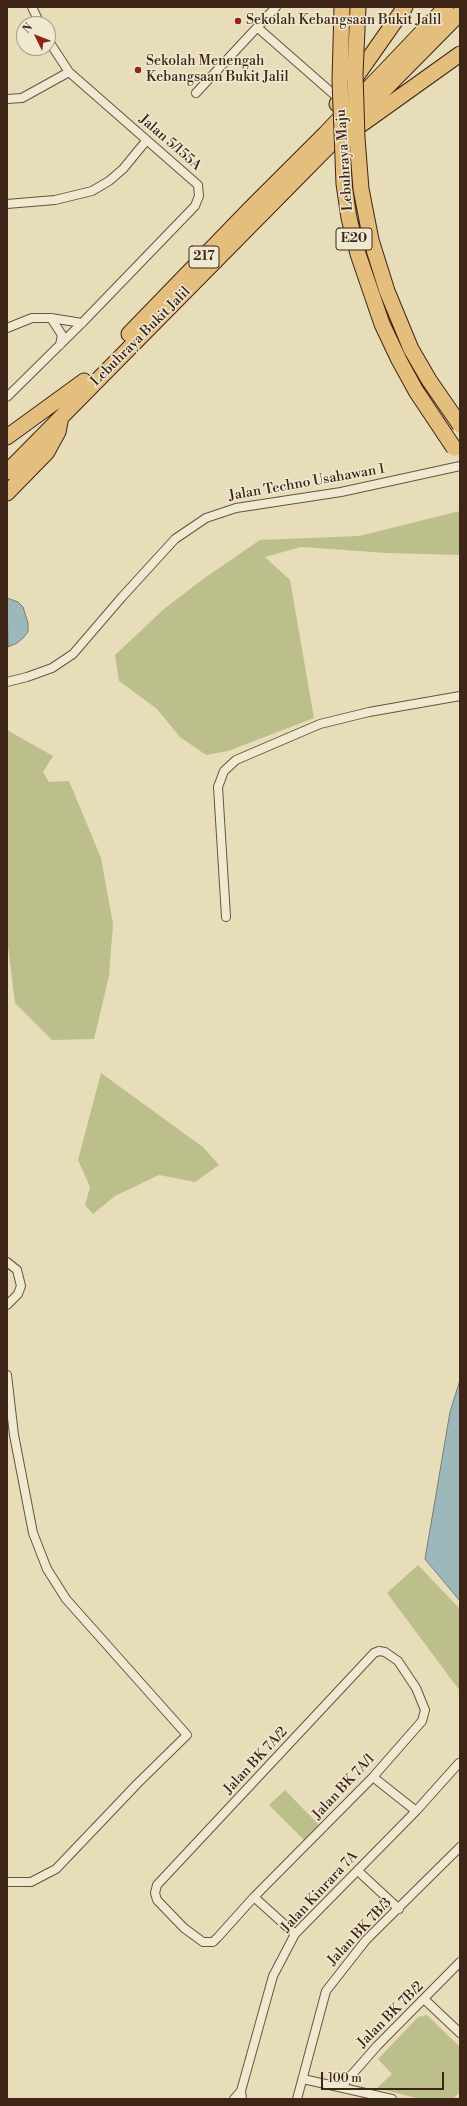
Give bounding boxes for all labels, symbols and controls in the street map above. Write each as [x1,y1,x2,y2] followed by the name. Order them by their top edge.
[246,13,441,29] place label: Sekolah Kebangsaan Bukit Jalil
[16,16,56,56] north arrow
[233,16,243,26] marker: Sekolah Kebangsaan Bukit Jalil
[20,21,36,36] text: N
[146,54,289,86] place label: Sekolah Menengah Kebangsaan Bukit Jalil
[133,65,143,75] marker: Sekolah Menengah Kebangsaan Bukit Jalil
[333,108,357,212] street label: Lebuhraya Maju
[135,111,205,175] street label: Jalan 5/155A
[336,228,372,250] road number: E20
[189,246,219,268] road number: 217
[88,284,194,390] street label: Lebuhraya Bukit Jalil
[228,461,386,505] street label: Jalan Techno Usahawan 1
[221,1724,291,1798] street label: Jalan BK 7A/2
[309,1751,379,1823] street label: Jalan BK 7A/1
[278,1848,362,1936] street label: Jalan Kinrara 7A
[324,1895,396,1969] street label: Jalan BK 7B/3
[354,1978,428,2052] street label: Jalan BK 7B/2
[323,2064,446,2090] scale bar
[328,2071,362,2086] text: 100 m

